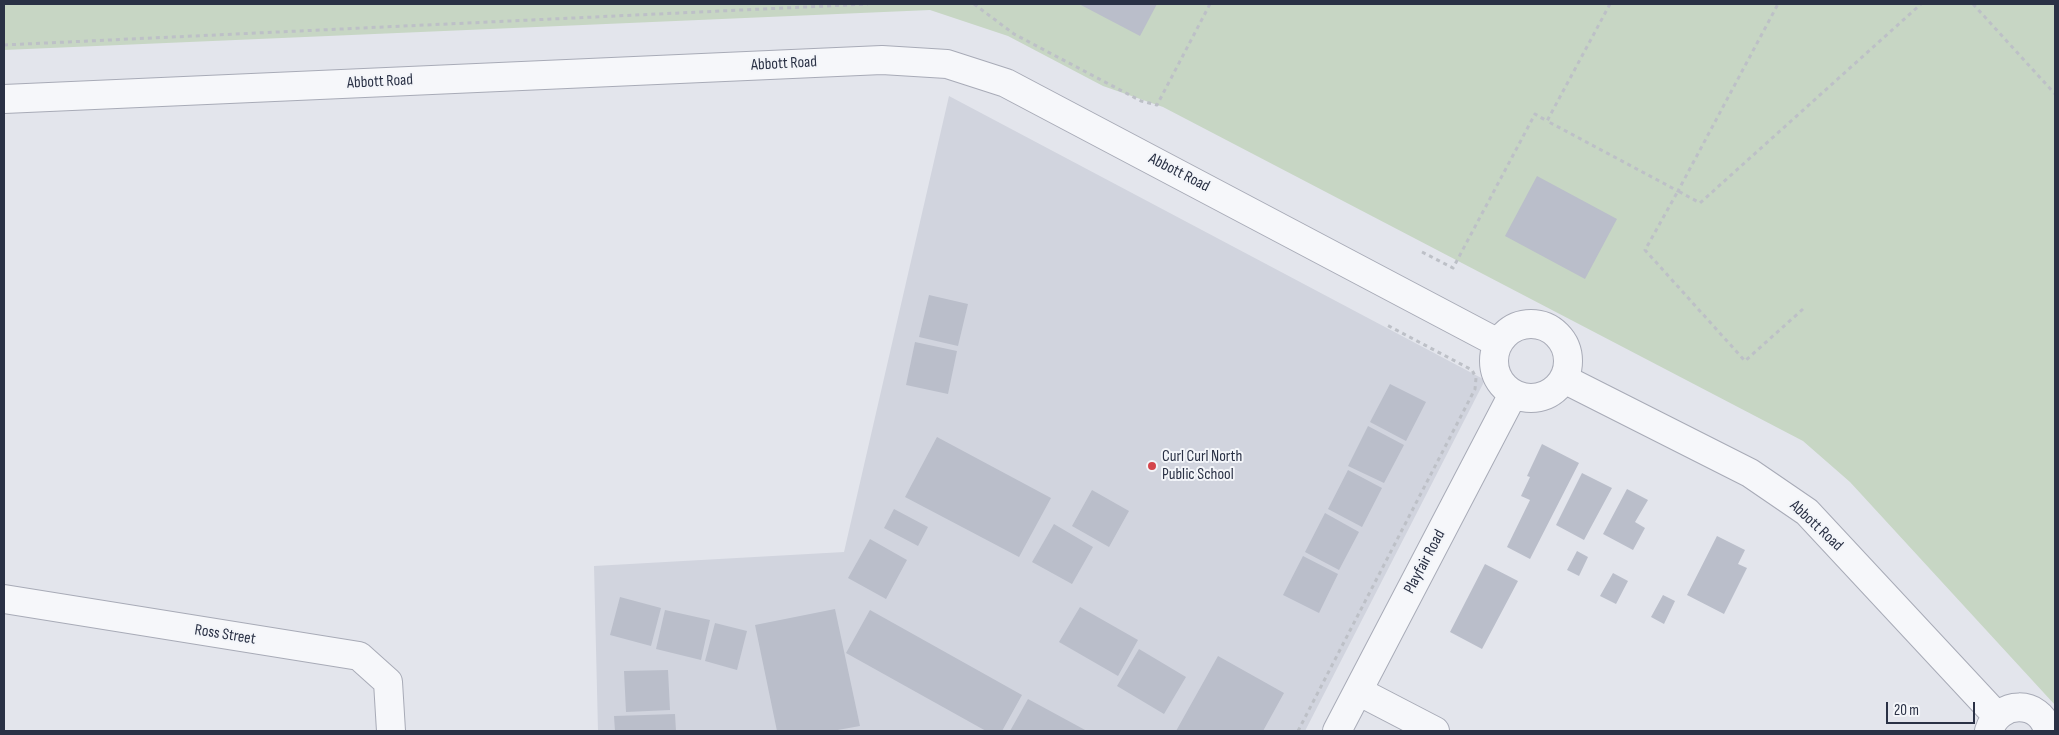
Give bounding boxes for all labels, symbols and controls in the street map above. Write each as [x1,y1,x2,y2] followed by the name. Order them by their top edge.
[751,53,817,75] street label: Abbott Road
[347,71,413,93] street label: Abbott Road
[1145,149,1213,197] street label: Abbott Road
[1162,447,1242,485] place label: Curl Curl North Public School
[1146,460,1158,472] marker: Curl Curl North Public School
[1785,497,1847,555] street label: Abbott Road
[1400,527,1450,597] street label: Playfair Road
[193,621,257,649] street label: Ross Street
[1889,692,1978,724] scale bar
[1894,701,1919,720] text: 20 m

